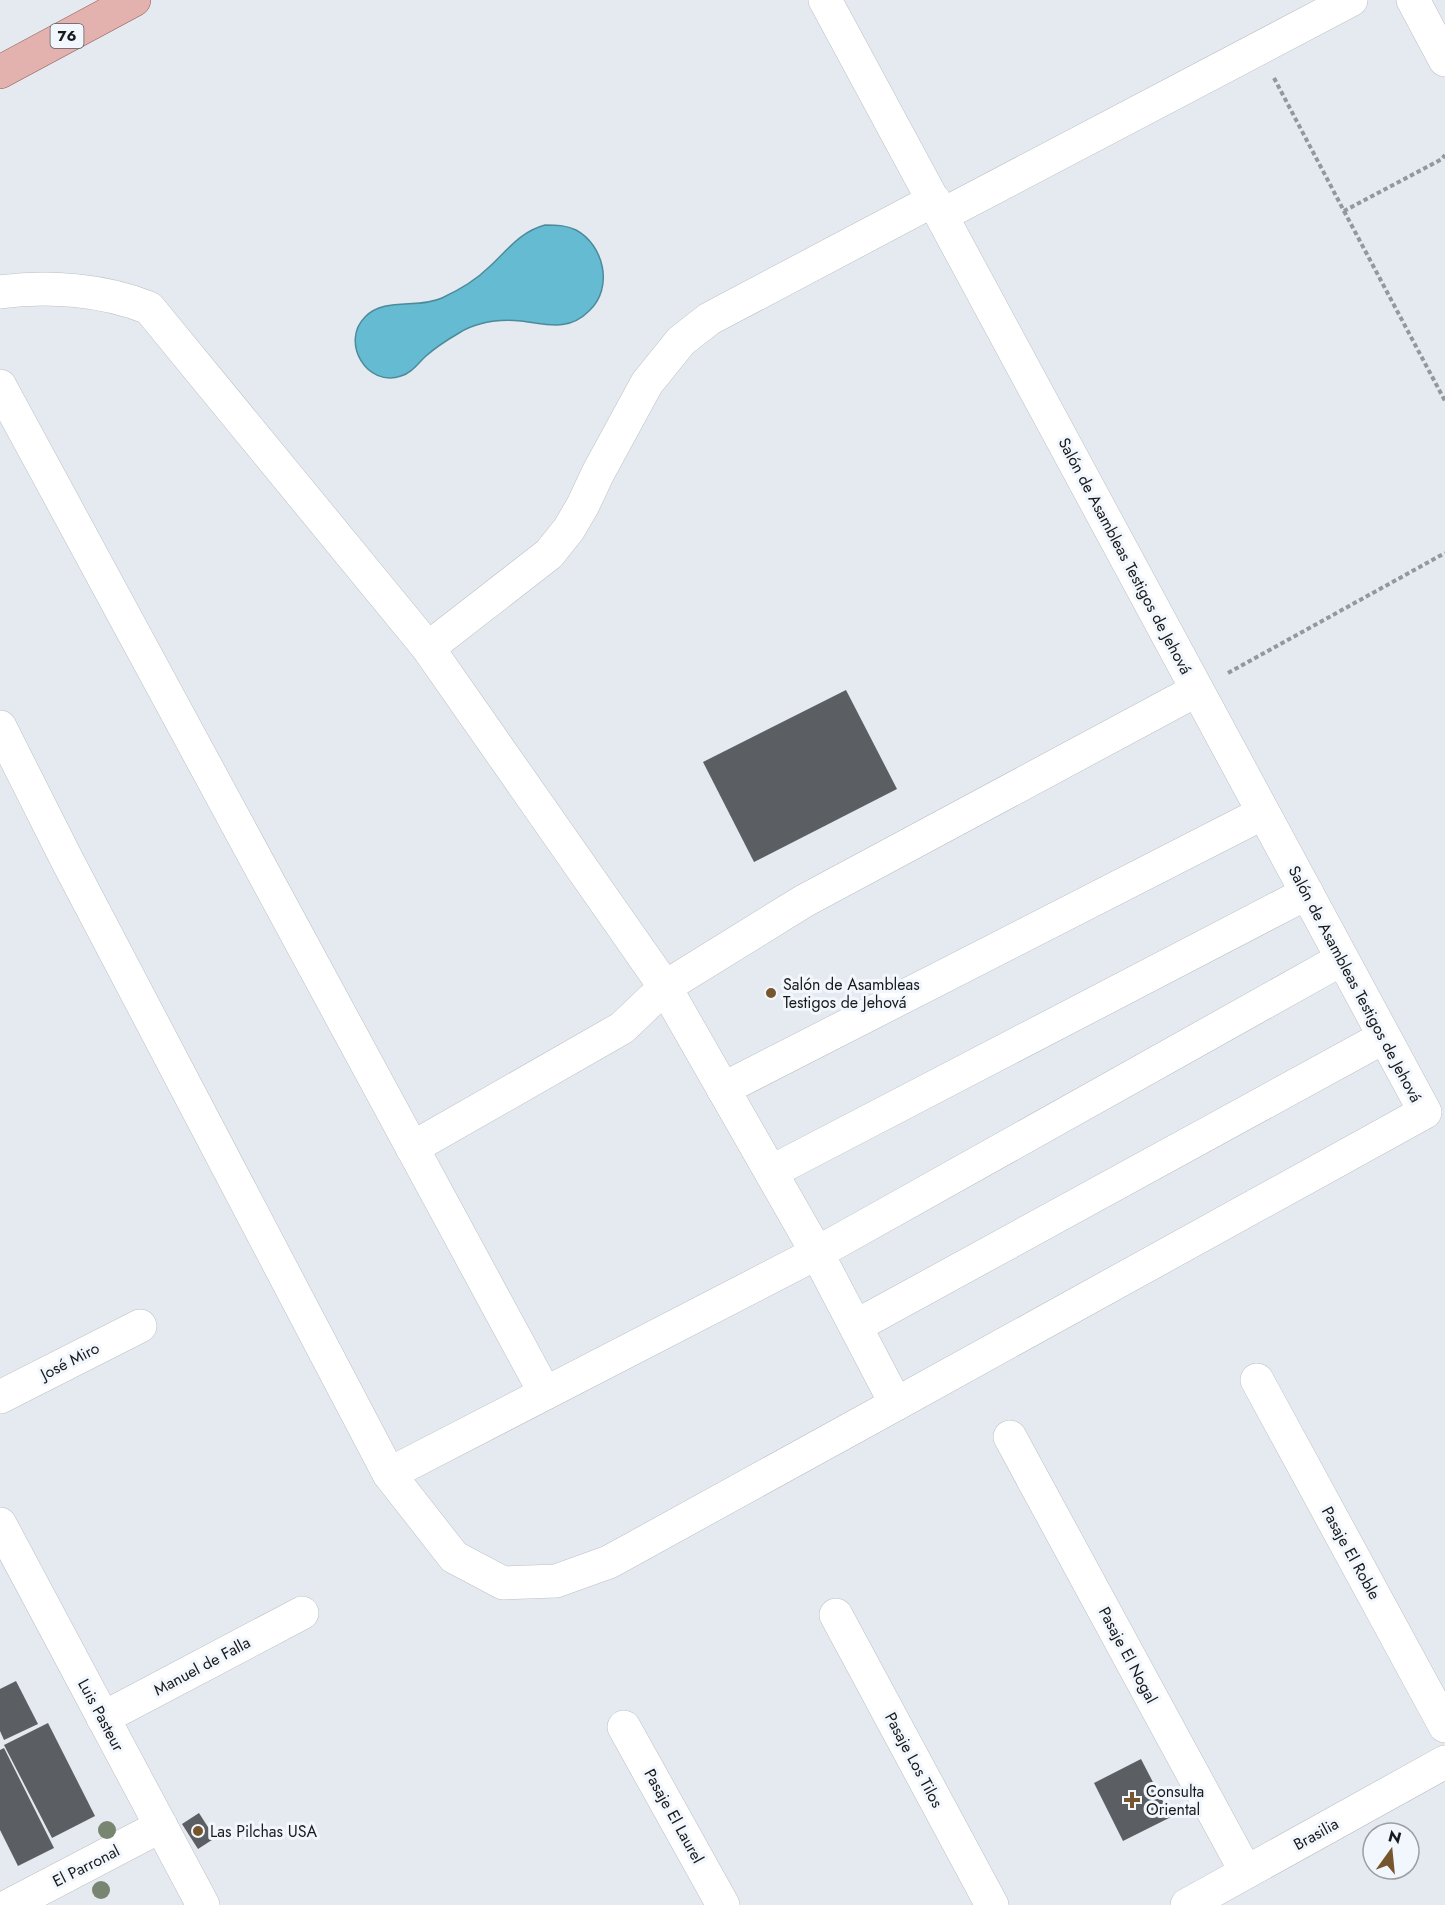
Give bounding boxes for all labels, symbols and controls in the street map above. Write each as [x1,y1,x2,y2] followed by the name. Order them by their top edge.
[50,24,84,48] road number: 76
[1053,434,1197,678] street label: Salón de Asambleas Testigos de Jehová
[1283,862,1427,1106] street label: Salón de Asambleas Testigos de Jehová
[783,973,920,1014] place label: Salón de Asambleas Testigos de Jehová
[764,986,778,1000] marker: Salón de Asambleas Testigos de Jehová
[35,1336,104,1386] street label: José Miro
[1316,1502,1386,1604] street label: Pasaje El Roble
[1093,1603,1163,1707] street label: Pasaje El Nogal
[150,1631,254,1701] street label: Manuel de Falla
[72,1675,130,1756] street label: Luis Pasteur
[879,1708,949,1812] street label: Pasaje Los Tilos
[639,1765,709,1867] street label: Pasaje El Laurel
[1146,1780,1204,1821] place label: Consulta Oriental
[1123,1791,1141,1809] marker: Consulta Oriental
[1289,1812,1343,1856] street label: Brasilia
[210,1820,318,1843] place label: Las Pilchas USA
[1361,1821,1421,1881] north arrow
[191,1824,205,1838] marker: Las Pilchas USA
[1386,1824,1404,1850] text: N
[48,1839,124,1893] street label: El Parronal

